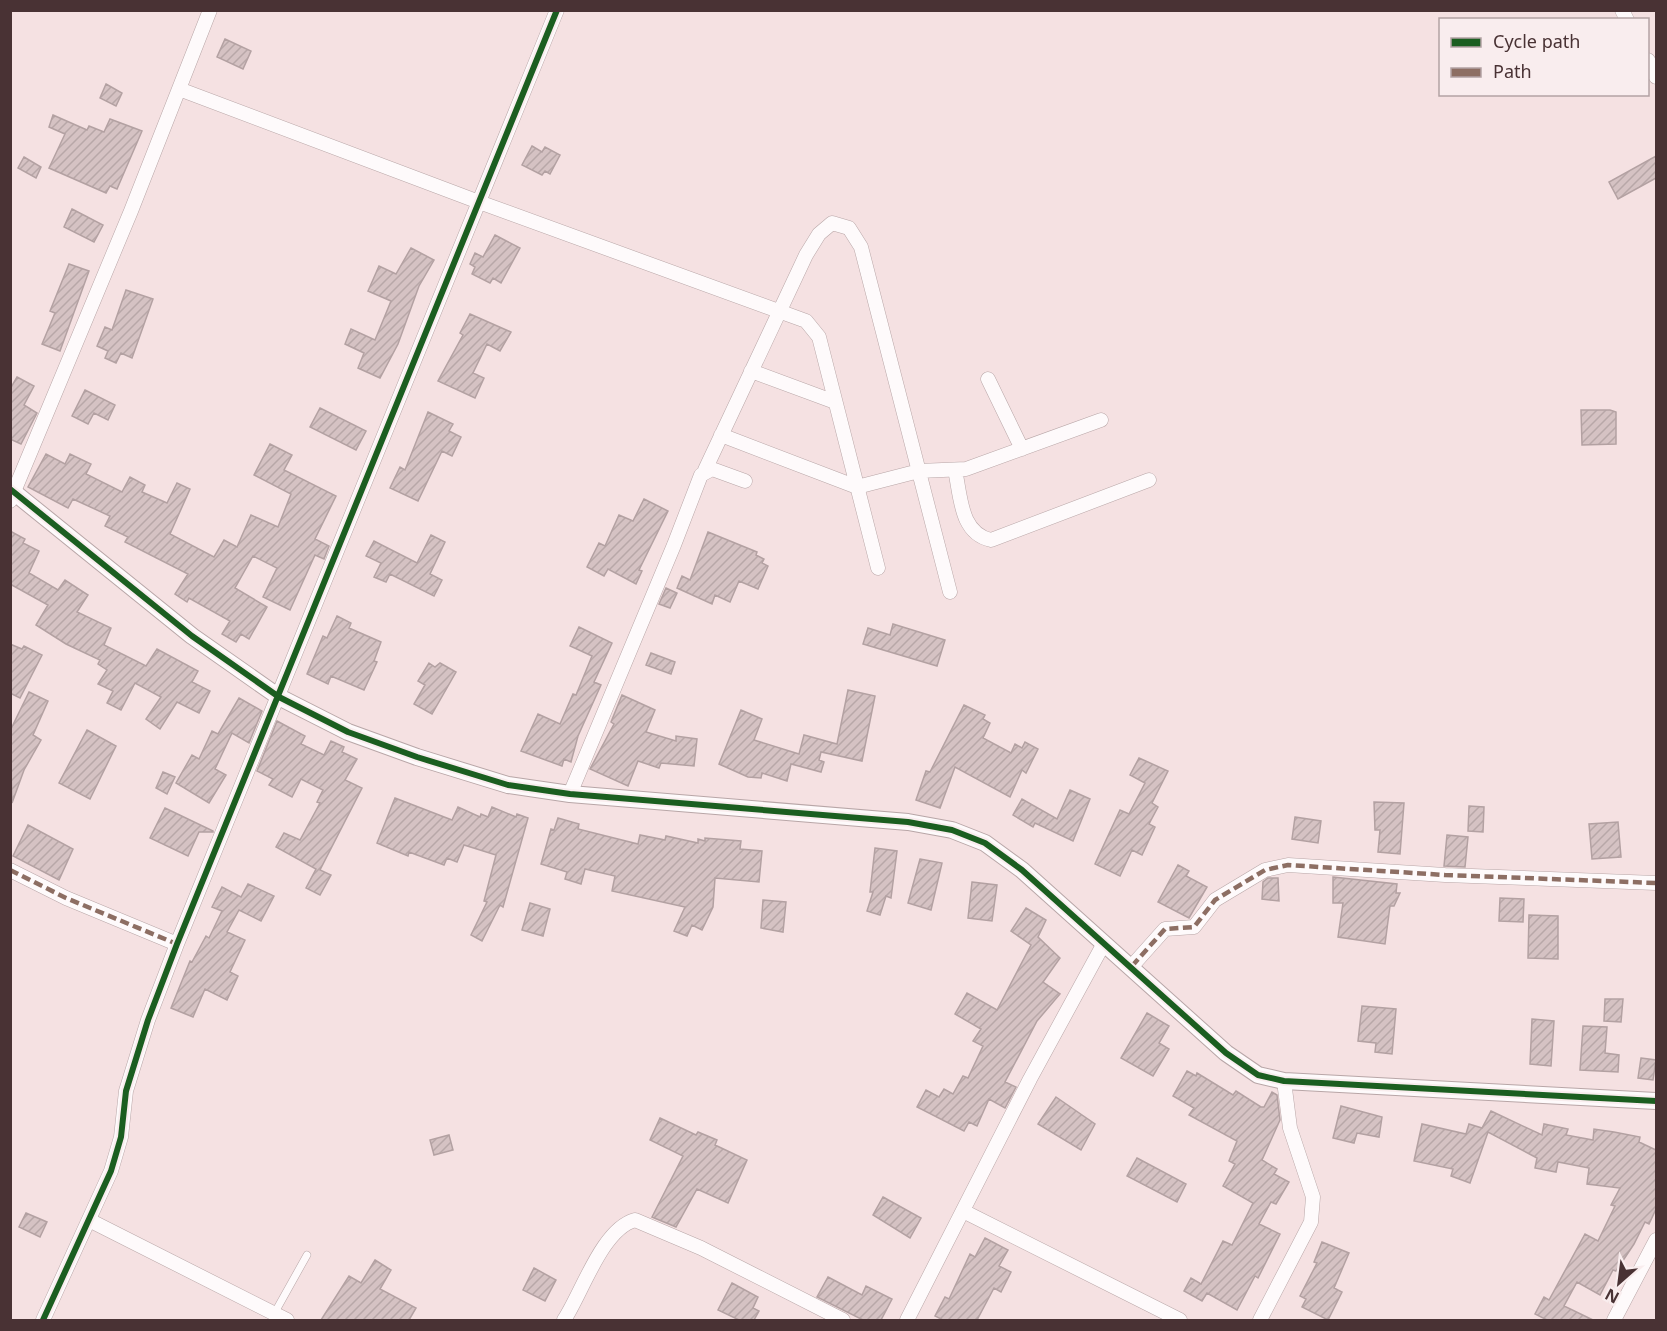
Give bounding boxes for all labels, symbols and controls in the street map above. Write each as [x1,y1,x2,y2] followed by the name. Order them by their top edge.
[1439,18,1649,96] legend
[1493,29,1580,53] text: Cycle path
[1493,59,1532,83] text: Path
[1589,1253,1649,1313] north arrow
[1601,1283,1623,1309] text: N

